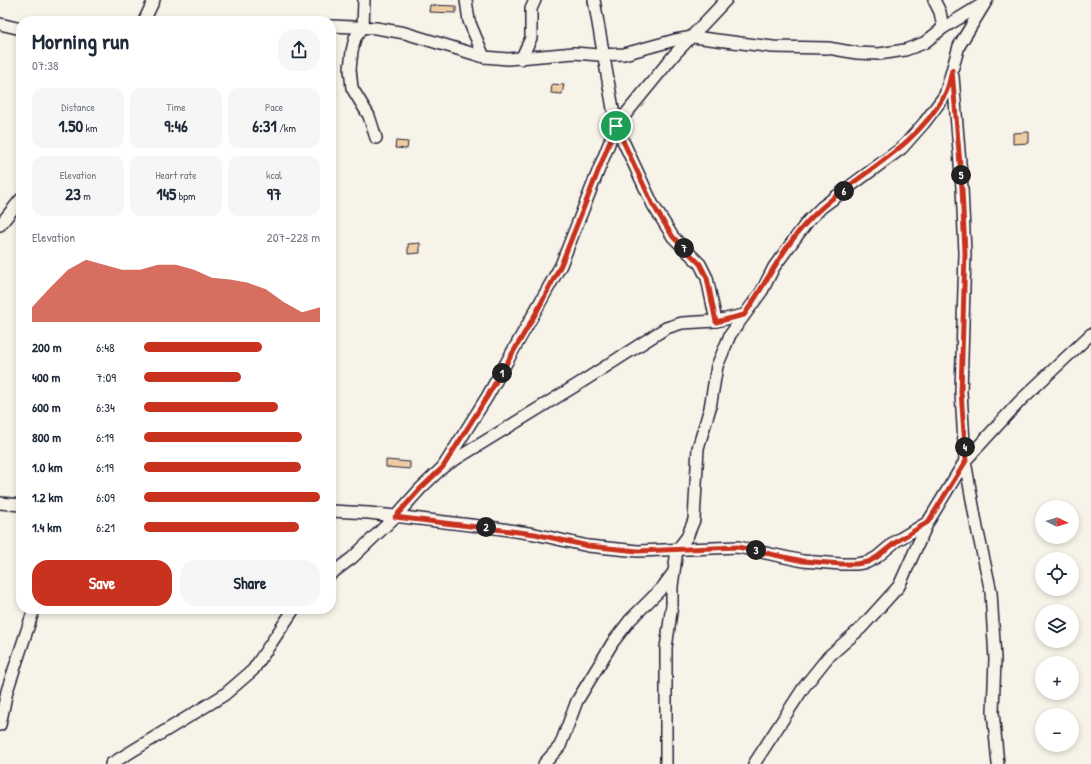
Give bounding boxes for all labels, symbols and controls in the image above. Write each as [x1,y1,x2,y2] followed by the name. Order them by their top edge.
[32,26,129,56] text: Morning run
[278,29,320,71] button: share
[32,56,59,74] text: 07:38
[61,100,95,114] text: Distance
[166,100,186,114] text: Time
[265,100,283,114] text: Pace
[599,109,633,143] pin
[58,114,83,137] text: 1.50
[164,114,188,137] text: 9:46
[252,114,277,137] text: 6:31
[605,115,627,137] icon: arrive
[83,121,98,135] text: km
[277,121,296,135] text: /km
[951,165,971,185] pin: 5
[60,168,96,182] text: Elevation
[155,168,197,182] text: Heart rate
[266,168,282,182] text: kcal
[959,168,963,182] text: 5
[834,181,854,201] pin: 6
[65,182,81,205] text: 23
[157,182,176,205] text: 145
[267,182,281,205] text: 97
[842,184,846,198] text: 6
[81,189,91,203] text: m
[176,189,196,203] text: bpm
[32,228,75,246] text: Elevation
[267,228,320,246] text: 207–228 m
[674,238,694,258] pin: 7
[681,241,687,255] text: 7
[32,338,62,356] text: 200 m
[96,338,115,356] text: 6:48
[492,363,512,383] pin: 1
[500,366,504,380] text: 1
[32,368,60,386] text: 400 m
[96,368,116,386] text: 7:09
[32,398,61,416] text: 600 m
[96,398,115,416] text: 6:34
[32,428,61,446] text: 800 m
[96,428,114,446] text: 6:19
[955,437,975,457] pin: 4
[963,440,967,454] text: 4
[32,458,63,476] text: 1.0 km
[96,458,114,476] text: 6:19
[32,488,63,506] text: 1.2 km
[96,488,115,506] text: 6:09
[1035,500,1079,544] north arrow
[1035,500,1079,752] map controls
[476,517,496,537] pin: 2
[32,518,62,536] text: 1.4 km
[96,518,115,536] text: 6:21
[483,520,489,534] text: 2
[746,540,766,560] pin: 3
[754,543,758,557] text: 3
[1035,552,1079,596] button: locate
[32,560,172,606] button: Save
[180,560,320,606] button: Share
[1035,604,1079,648] button: layers
[1035,656,1079,700] button: +
[1035,708,1079,752] button: −

